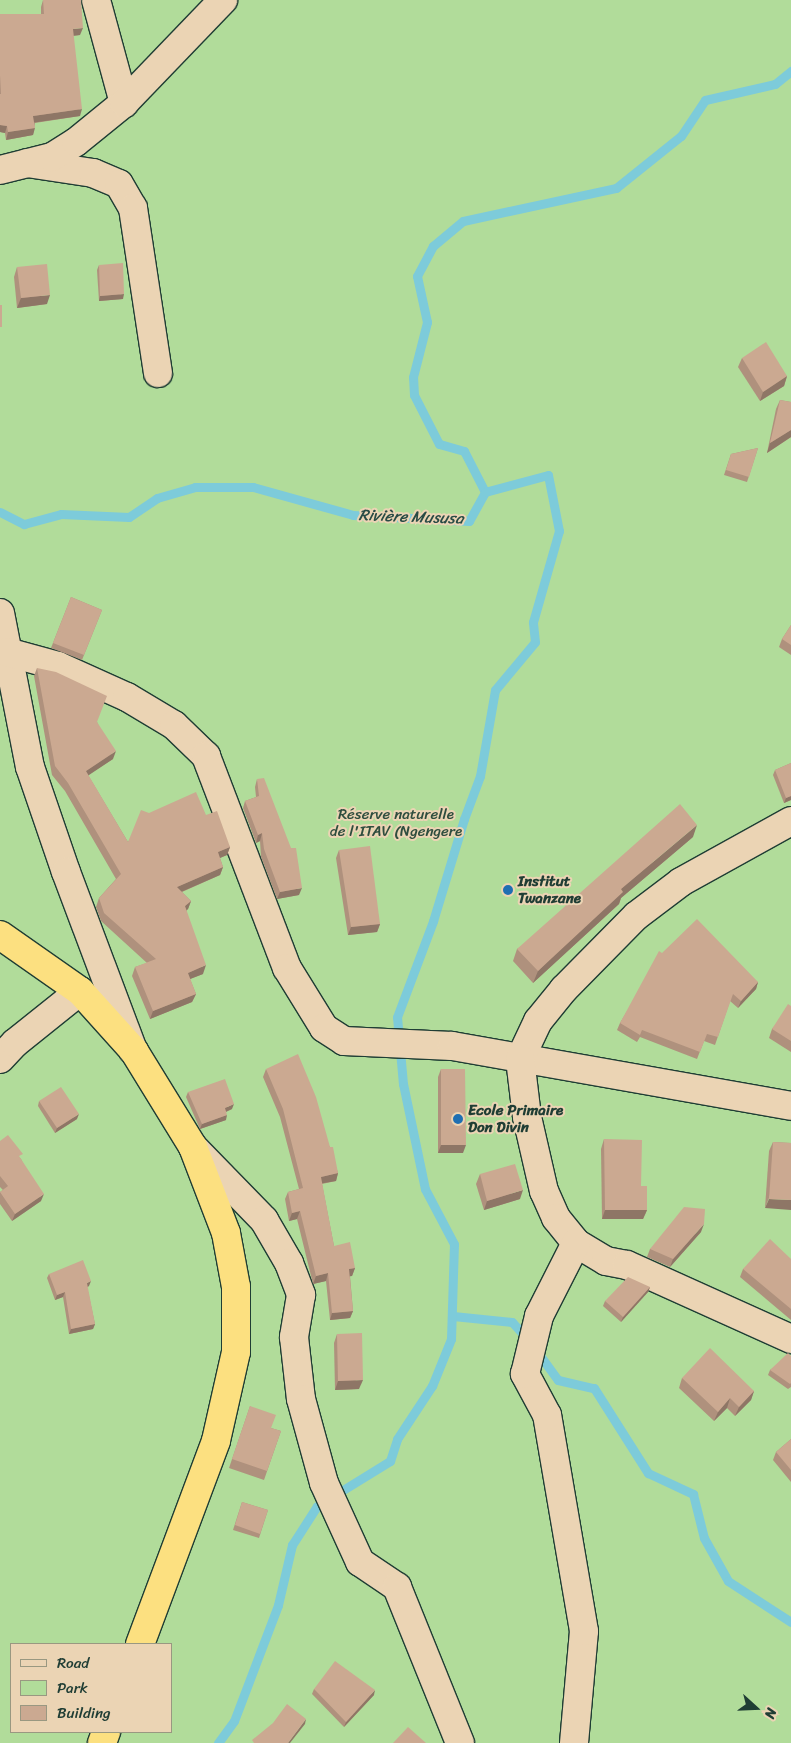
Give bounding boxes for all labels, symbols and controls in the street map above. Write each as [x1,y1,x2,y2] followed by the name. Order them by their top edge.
[358,506,464,528] water label: Rivière Mususa
[330,805,462,840] park label: Réserve naturelle de l'ITAV (Ngengere
[518,872,581,907] place label: Institut Twanzane
[502,884,514,896] marker: Institut Twanzane
[468,1101,564,1136] place label: Ecole Primaire Don Divin
[452,1113,464,1125] marker: Ecole Primaire Don Divin
[10,1643,172,1733] legend
[57,1650,89,1676] text: Road
[57,1675,88,1701] text: Park
[731,1683,781,1733] north arrow
[57,1700,111,1726] text: Building
[757,1704,784,1722] text: N

